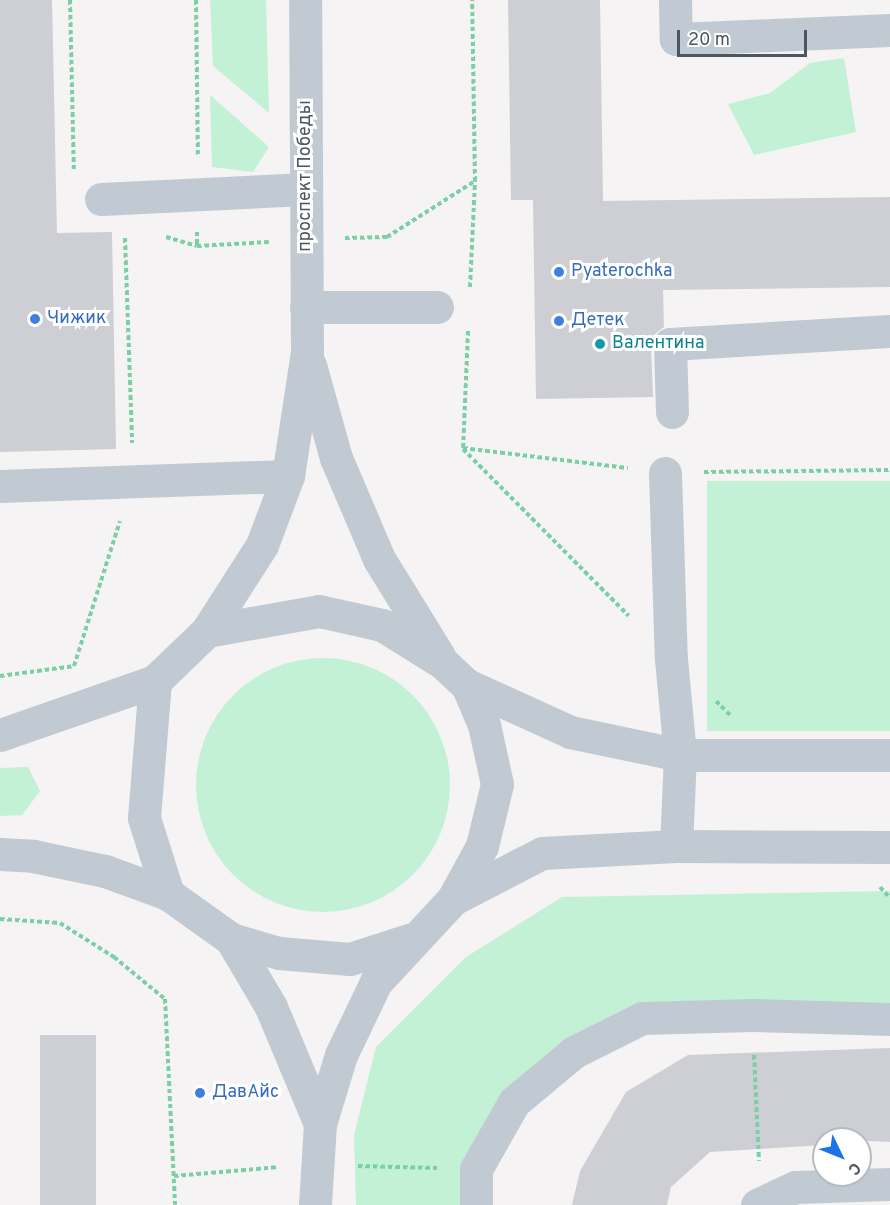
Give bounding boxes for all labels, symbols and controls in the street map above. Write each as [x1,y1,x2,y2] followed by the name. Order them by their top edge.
[680,18,810,56] scale bar
[688,29,730,52] text: 20 m
[295,100,317,252] street label: проспект Победы
[571,261,672,283] place label: Pyaterochka
[552,265,566,279] marker: Pyaterochka
[47,308,106,330] place label: Чижик
[571,310,625,332] place label: Детек
[28,312,42,326] marker: Чижик
[552,314,566,328] marker: Детек
[612,333,704,355] place label: Валентина
[593,337,607,351] marker: Валентина
[212,1082,279,1104] place label: ДавАйс
[193,1086,207,1100] marker: ДавАйс
[812,1127,872,1187] north arrow
[843,1157,864,1178] text: С

